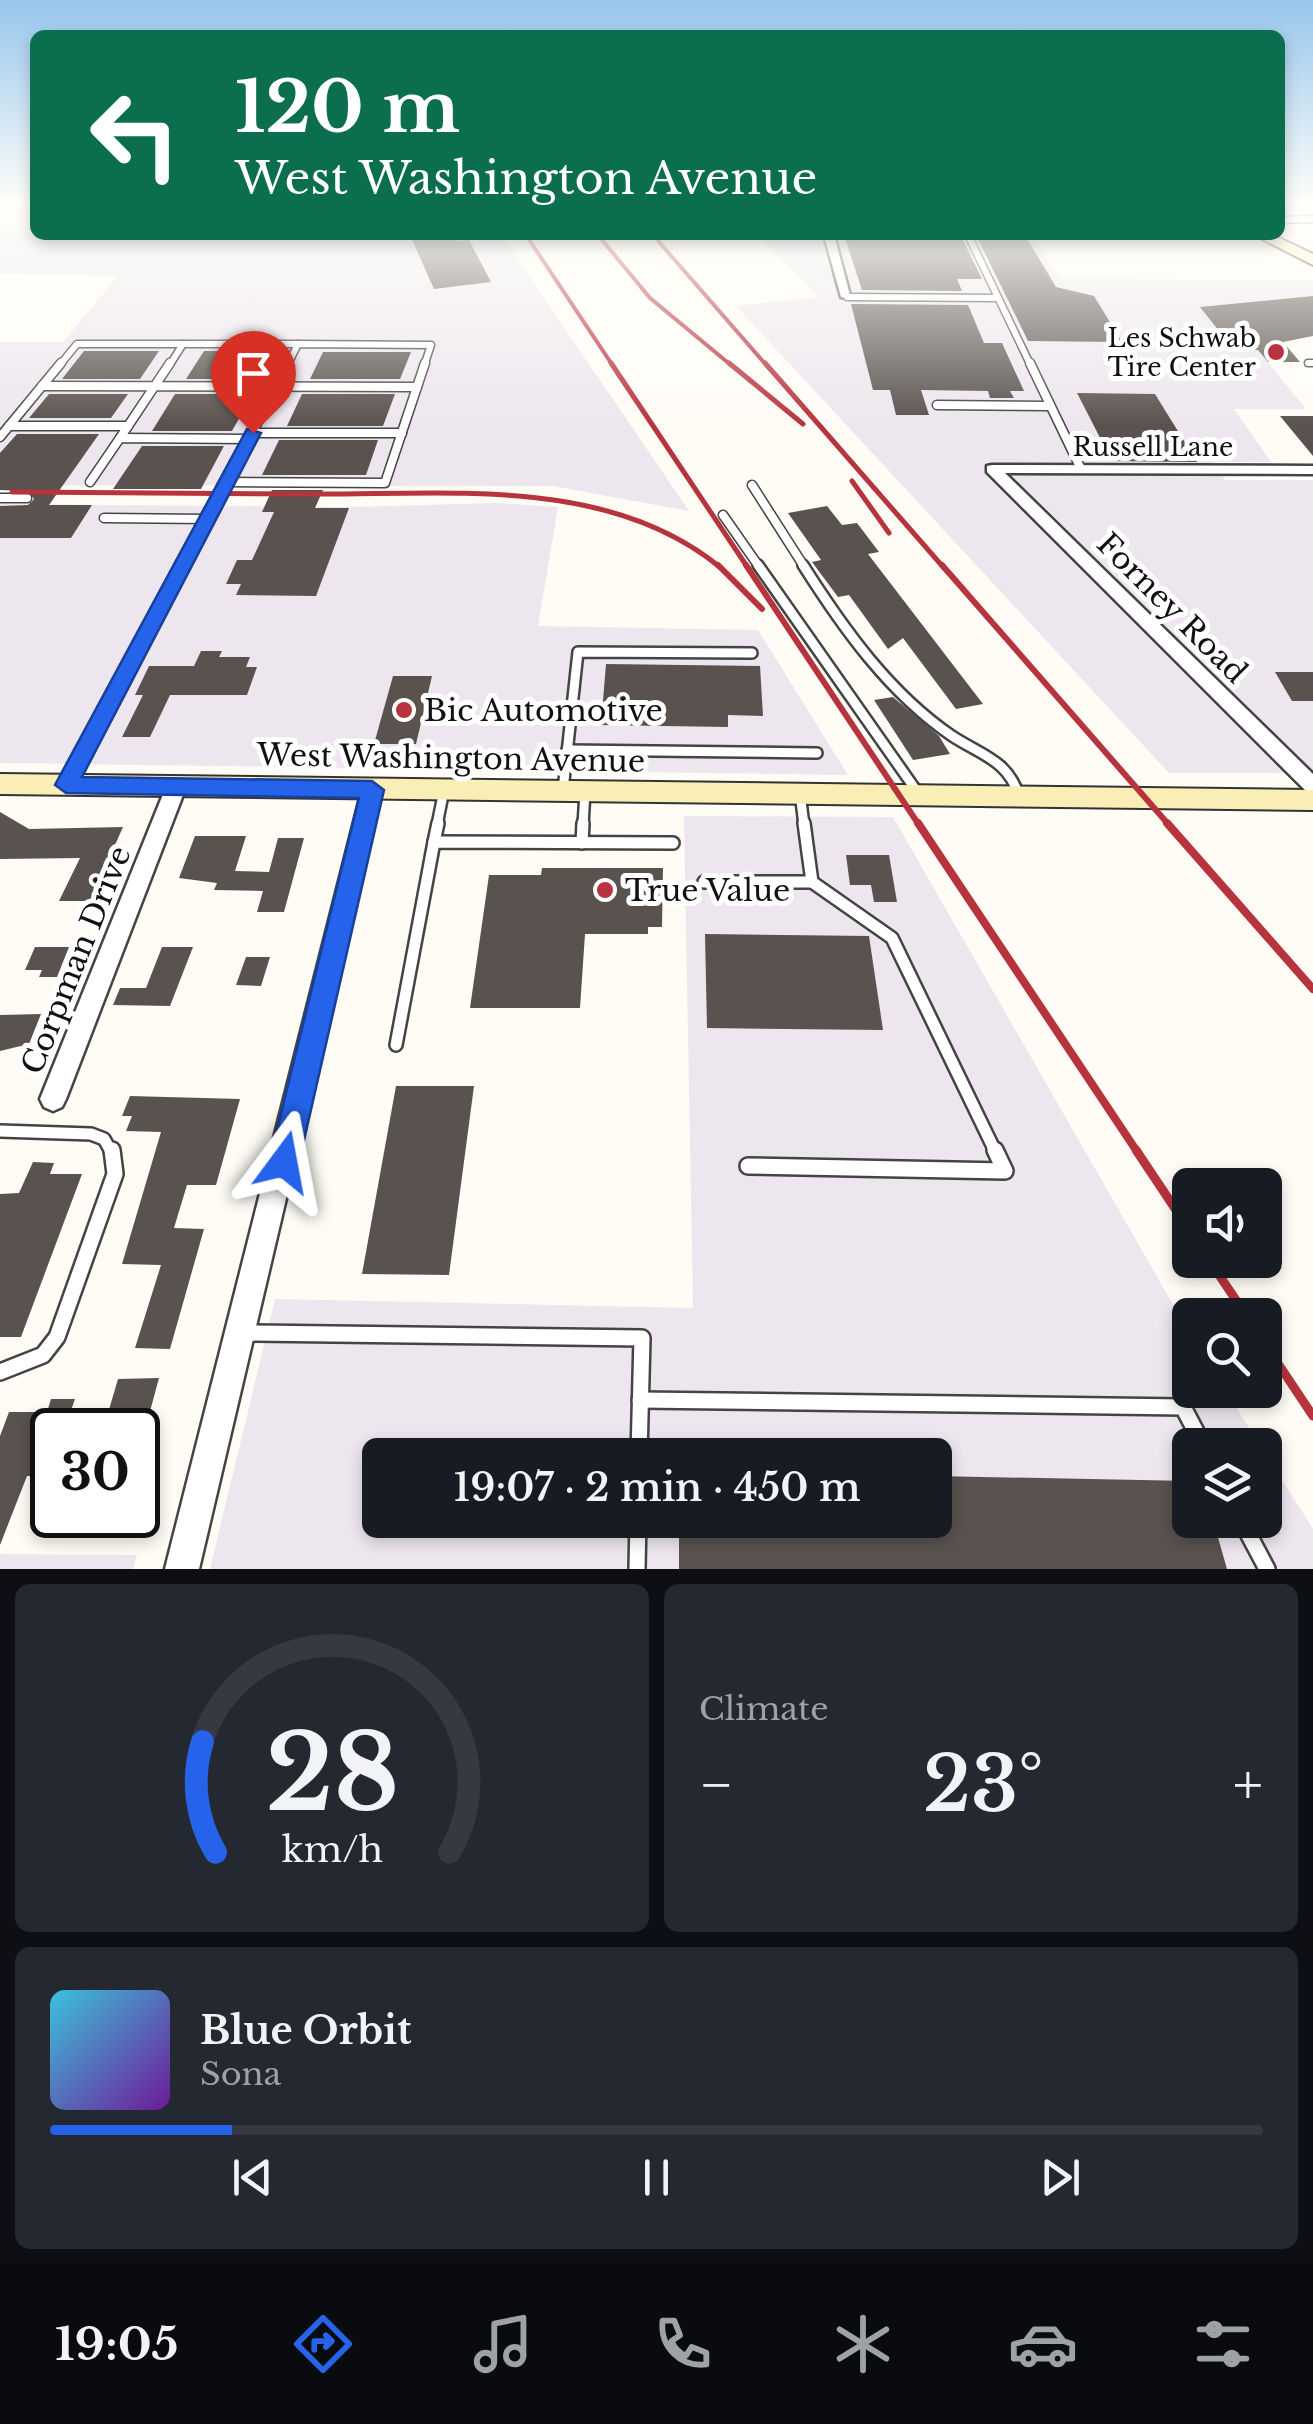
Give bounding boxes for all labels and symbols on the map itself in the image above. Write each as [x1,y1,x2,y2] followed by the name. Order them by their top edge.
[1107,323,1256,383] place label: Les Schwab Tire Center
[211,331,296,434] pin
[1265,341,1287,363] marker: Les Schwab Tire Center
[1073,432,1233,463] street label: Russell Lane
[1089,525,1255,691] street label: Forney Road
[424,692,663,729] place label: Bic Automotive
[393,699,415,721] marker: Bic Automotive
[256,736,645,780] street label: West Washington Avenue
[13,841,139,1079] street label: Corpman Drive
[625,872,790,909] place label: True Value
[594,879,616,901] marker: True Value
[232,1110,336,1214] position arrow
[30,1408,160,1538] speed limit sign: 30

